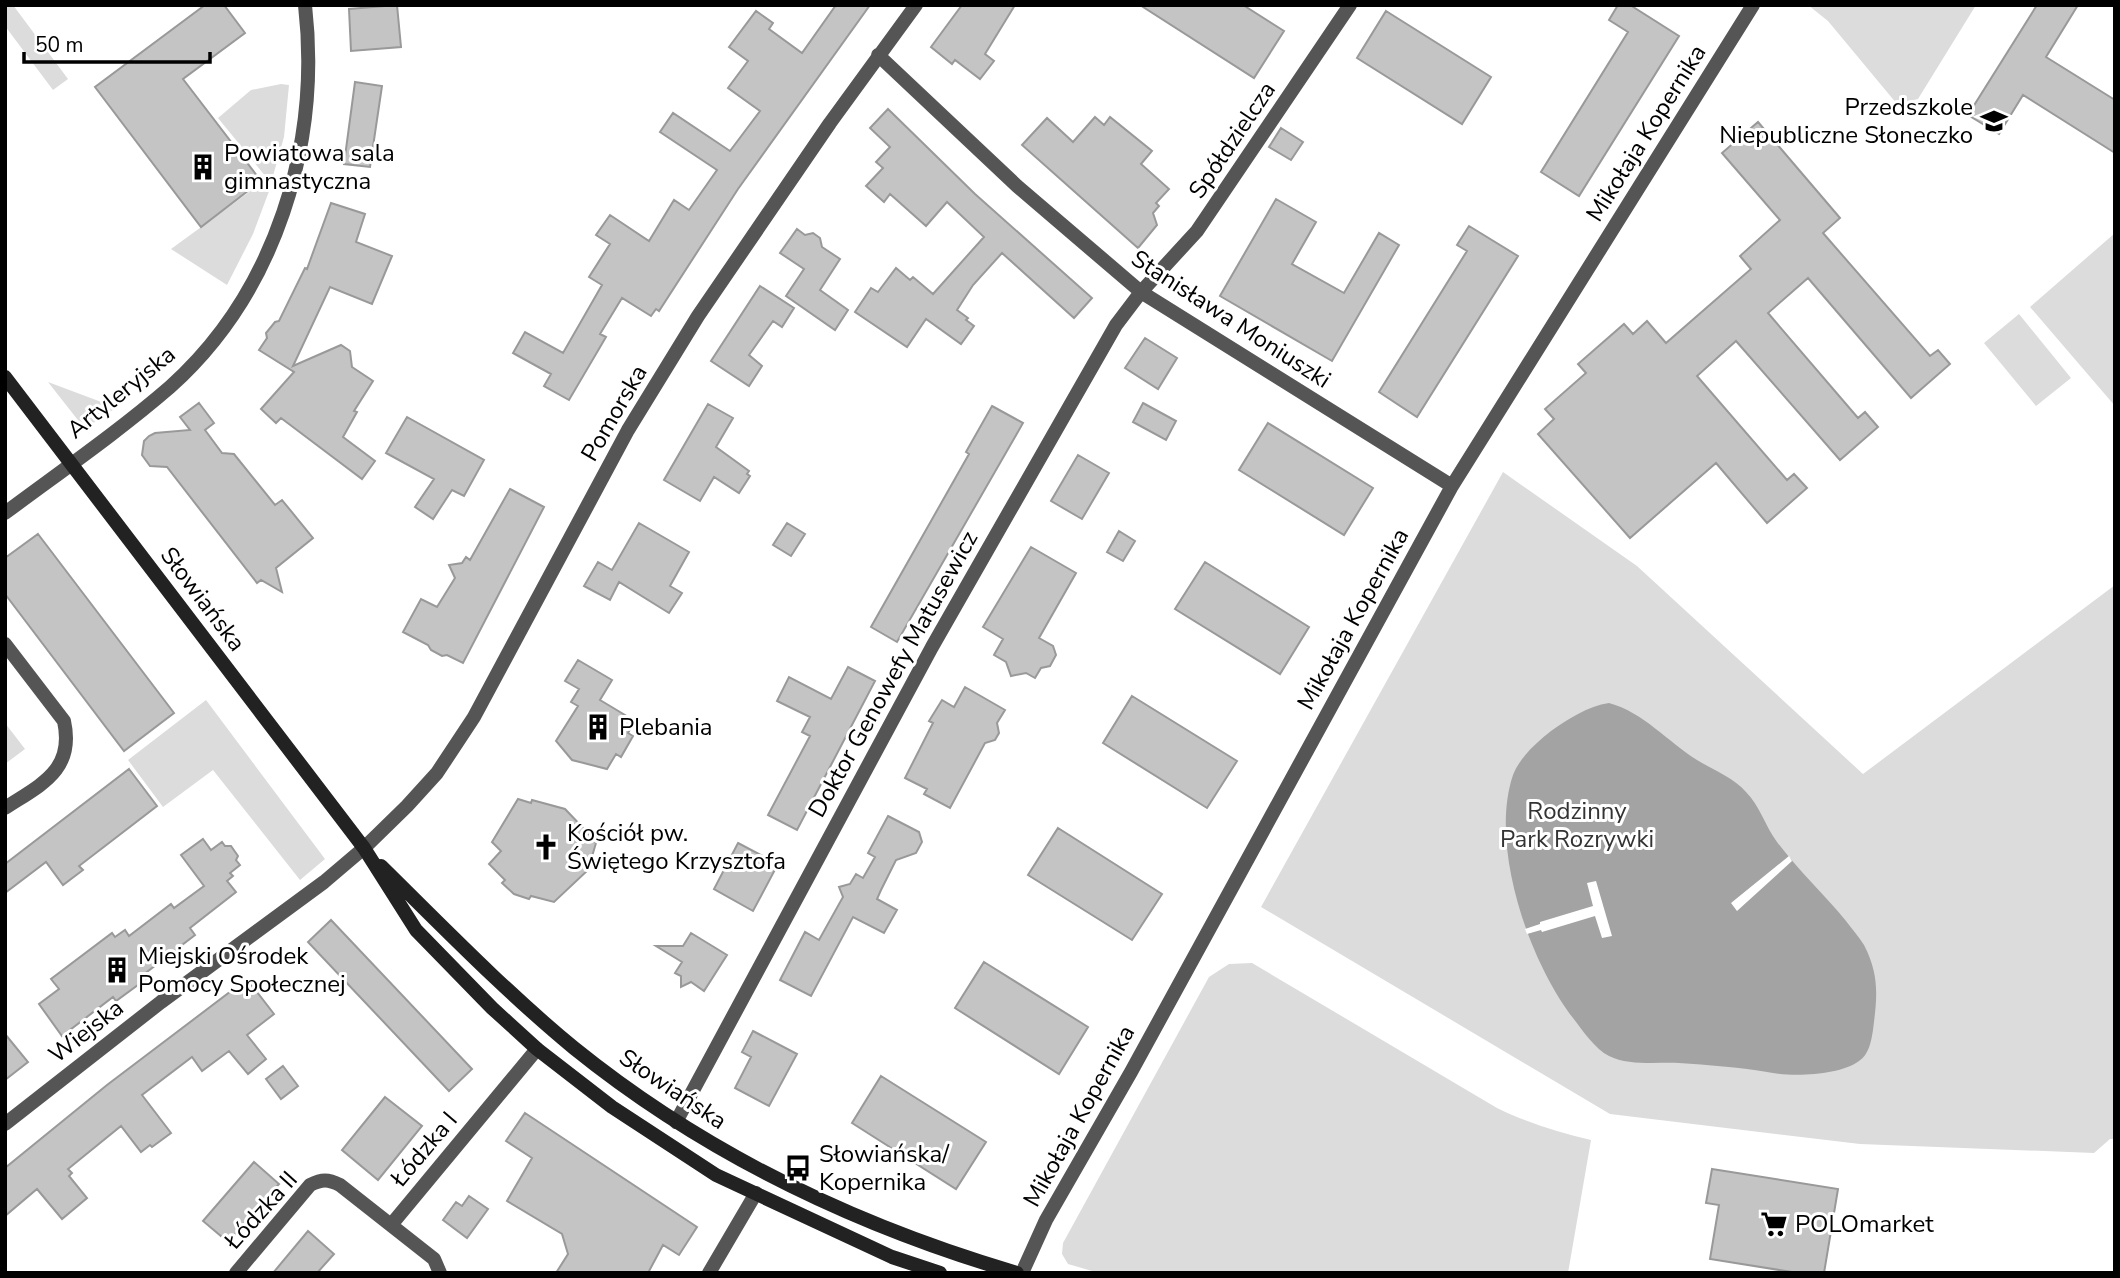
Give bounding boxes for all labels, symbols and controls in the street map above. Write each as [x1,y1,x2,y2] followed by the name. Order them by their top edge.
[24,21,210,65] scale bar
[35,31,84,59] text: 50 m
[1579,39,1713,227] street label: Mikołaja Kopernika
[1181,75,1283,205] street label: Spółdzielcza
[1719,91,1973,151] place label: Przedszkole Niepubliczne Słoneczko
[1979,106,2009,136] school or university icon: Przedszkole Niepubliczne Słoneczko
[224,137,395,197] place label: Powiatowa sala gimnastyczna
[188,152,218,182] building icon: Powiatowa sala gimnastyczna
[1125,242,1337,396] street label: Stanisława Moniuszki
[60,338,182,446] street label: Artyleryjska
[574,359,654,467] street label: Pomorska
[1290,523,1416,715] street label: Mikołaja Kopernika
[801,525,985,823] street label: Doktor Genowefy Matusewicz
[153,540,253,658] street label: Słowiańska
[619,711,713,743] place label: Plebania
[583,712,613,742] building icon: Plebania
[1500,795,1654,855] park label: Rodzinny Park Rozrywki
[567,817,786,877] place label: Kościół pw. Świętego Krzysztofa
[531,832,561,862] church icon: Kościół pw. Świętego Krzysztofa
[138,940,346,1000] place label: Miejski Ośrodek Pomocy Społecznej
[102,955,132,985] building icon: Miejski Ośrodek Pomocy Społecznej
[42,992,130,1070] street label: Wiejska
[1016,1020,1142,1212] street label: Mikołaja Kopernika
[613,1041,733,1137] street label: Słowiańska
[383,1105,465,1194] street label: Łódzka I
[819,1138,950,1198] place label: Słowiańska/ Kopernika
[783,1153,813,1183] bus stop icon: Słowiańska/ Kopernika
[217,1164,304,1257] street label: Łódzka II
[1795,1208,1934,1240] place label: POLOmarket
[1759,1209,1789,1239] supermarket icon: POLOmarket

